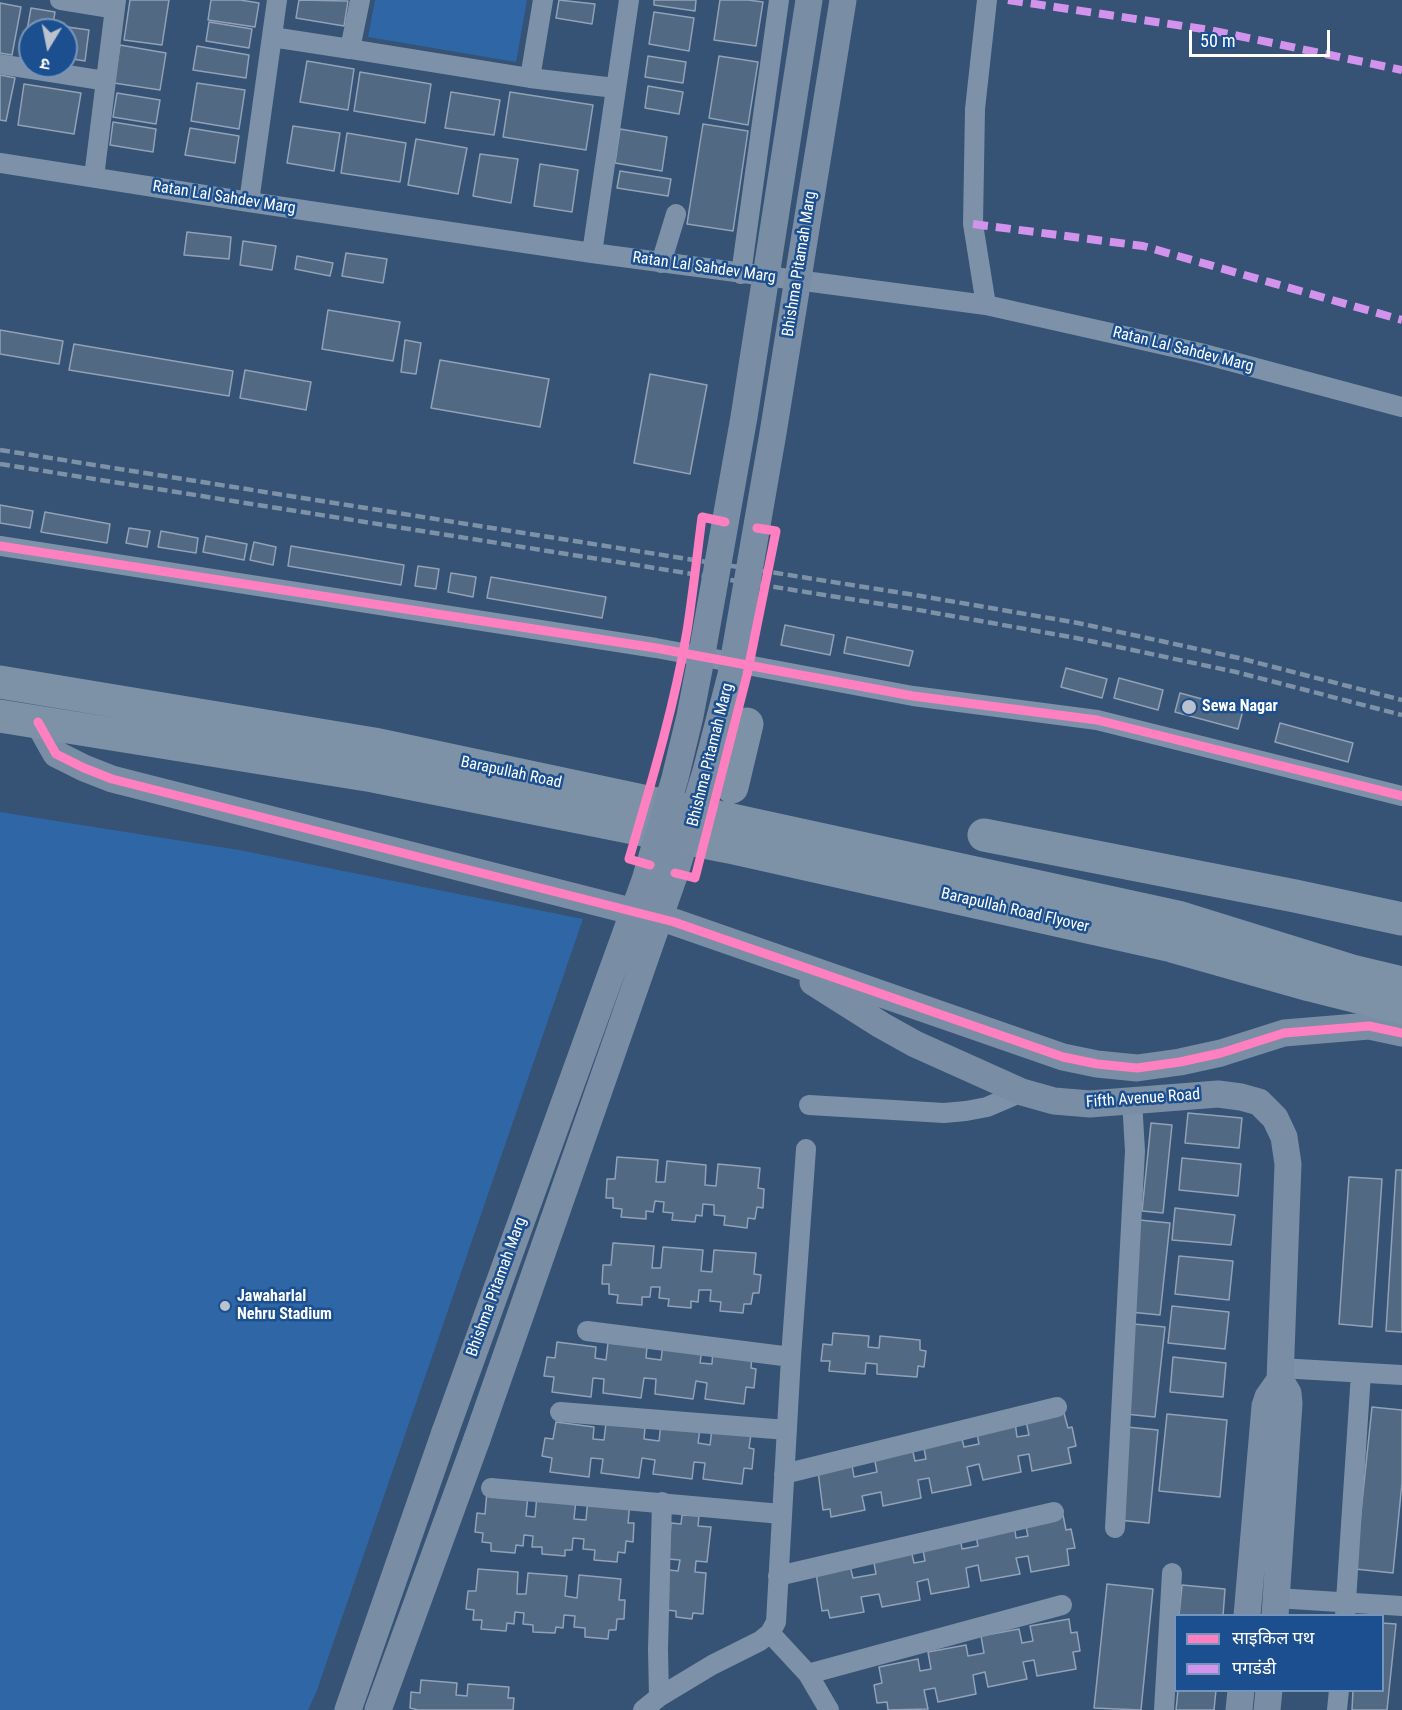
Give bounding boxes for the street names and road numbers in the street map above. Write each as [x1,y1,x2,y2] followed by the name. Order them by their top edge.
[151,177,297,219] street label: Ratan Lal Sahdev Marg
[779,190,821,338] street label: Bhishma Pitamah Marg
[631,248,777,288] street label: Ratan Lal Sahdev Marg
[1111,323,1255,377] street label: Ratan Lal Sahdev Marg
[684,681,738,829] street label: Bhishma Pitamah Marg
[459,753,563,793] street label: Barapullah Road
[939,885,1091,937] street label: Barapullah Road Flyover
[1085,1085,1201,1113] street label: Fifth Avenue Road
[463,1215,531,1359] street label: Bhishma Pitamah Marg

